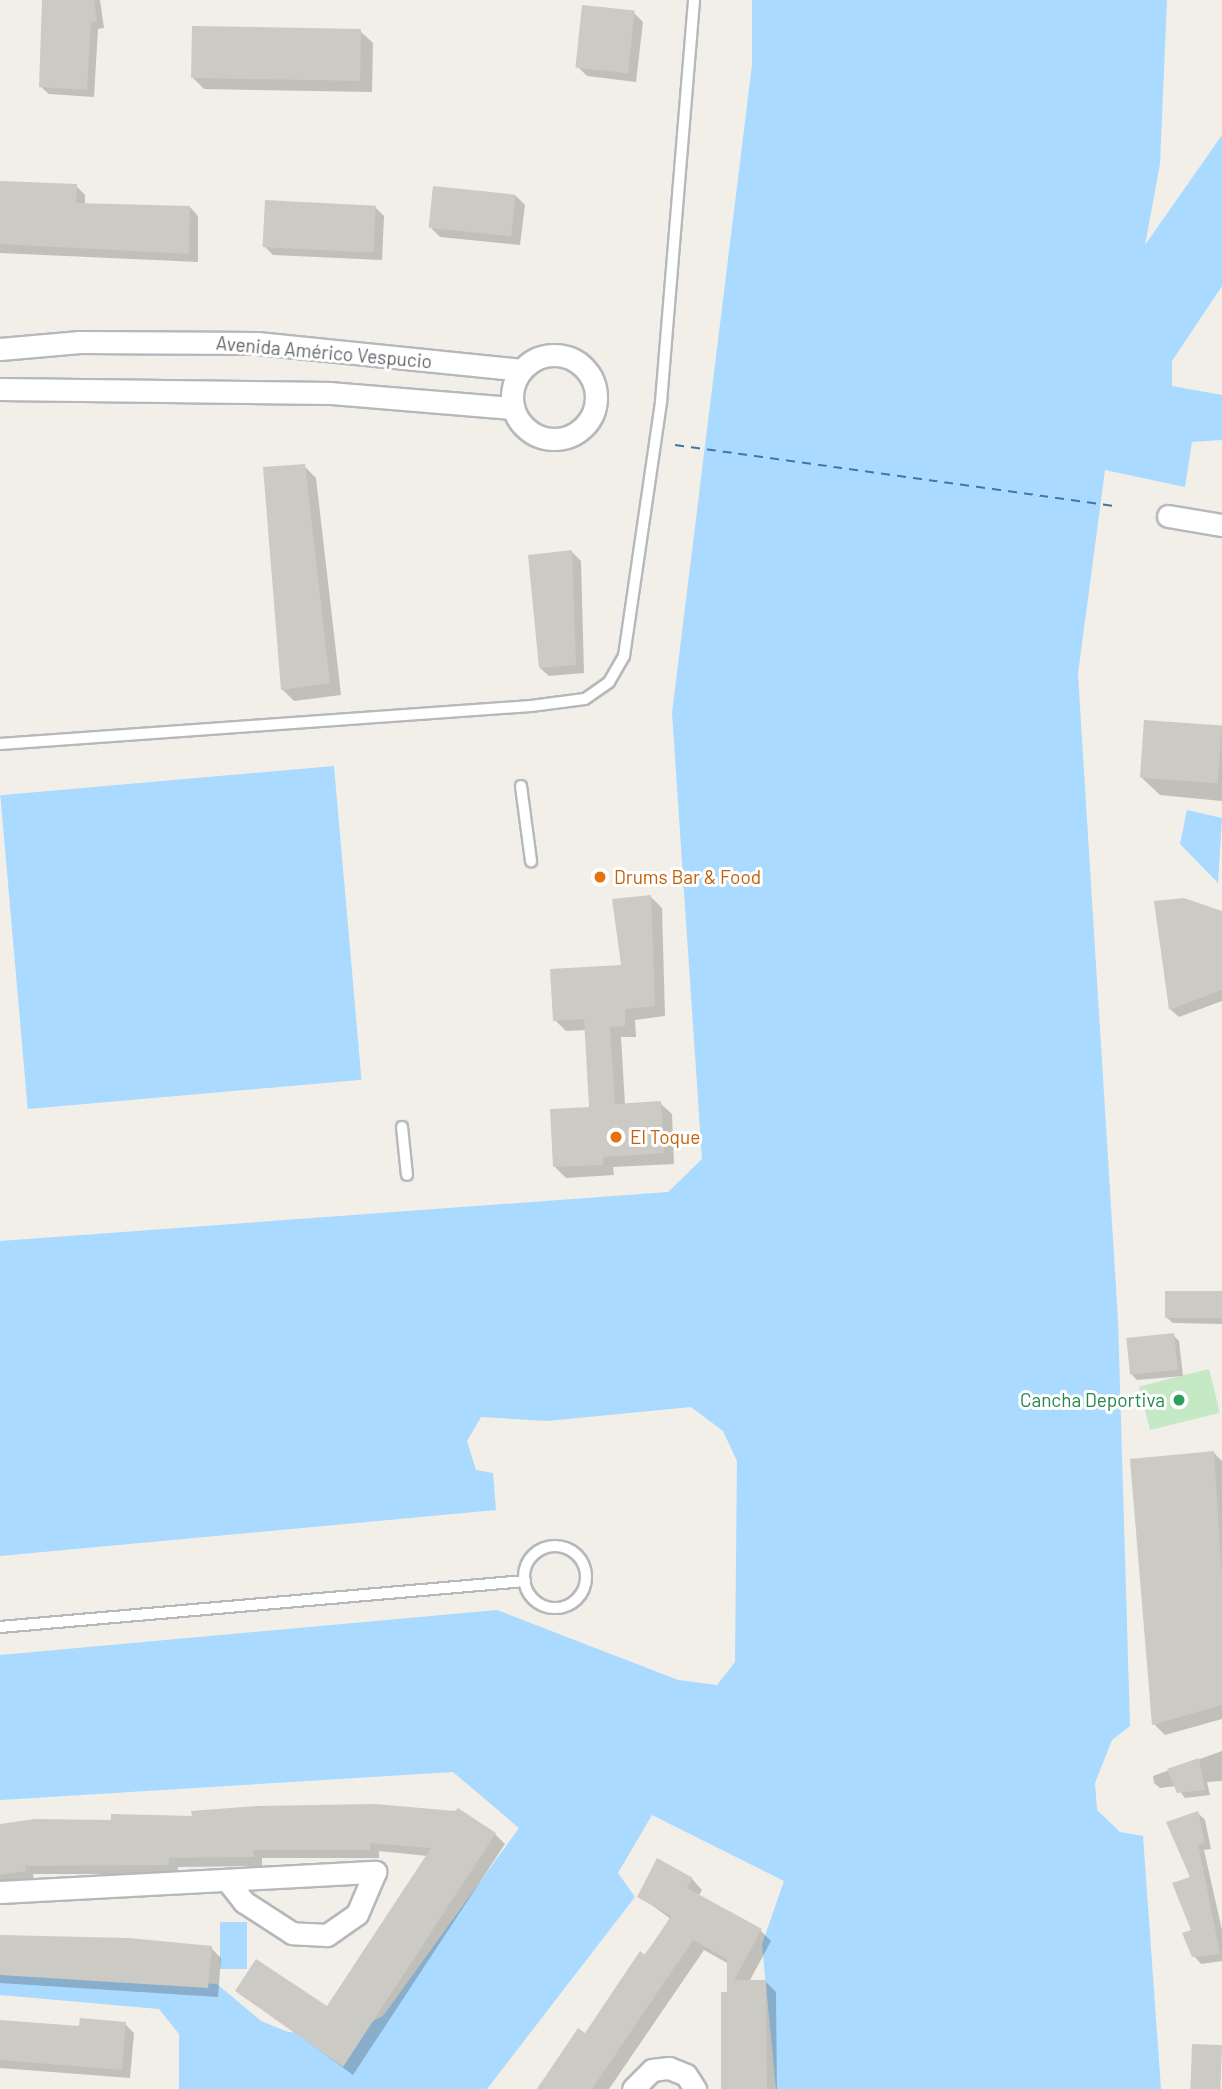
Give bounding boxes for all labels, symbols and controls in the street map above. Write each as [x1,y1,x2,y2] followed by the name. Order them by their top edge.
[215,331,433,373] street label: Avenida Américo Vespucio
[614,866,761,888] place label: Drums Bar & Food
[592,869,608,885] marker: Drums Bar & Food
[630,1126,700,1148] place label: El Toque
[608,1129,624,1145] marker: El Toque
[1020,1389,1165,1411] place label: Cancha Deportiva
[1171,1392,1187,1408] marker: Cancha Deportiva

